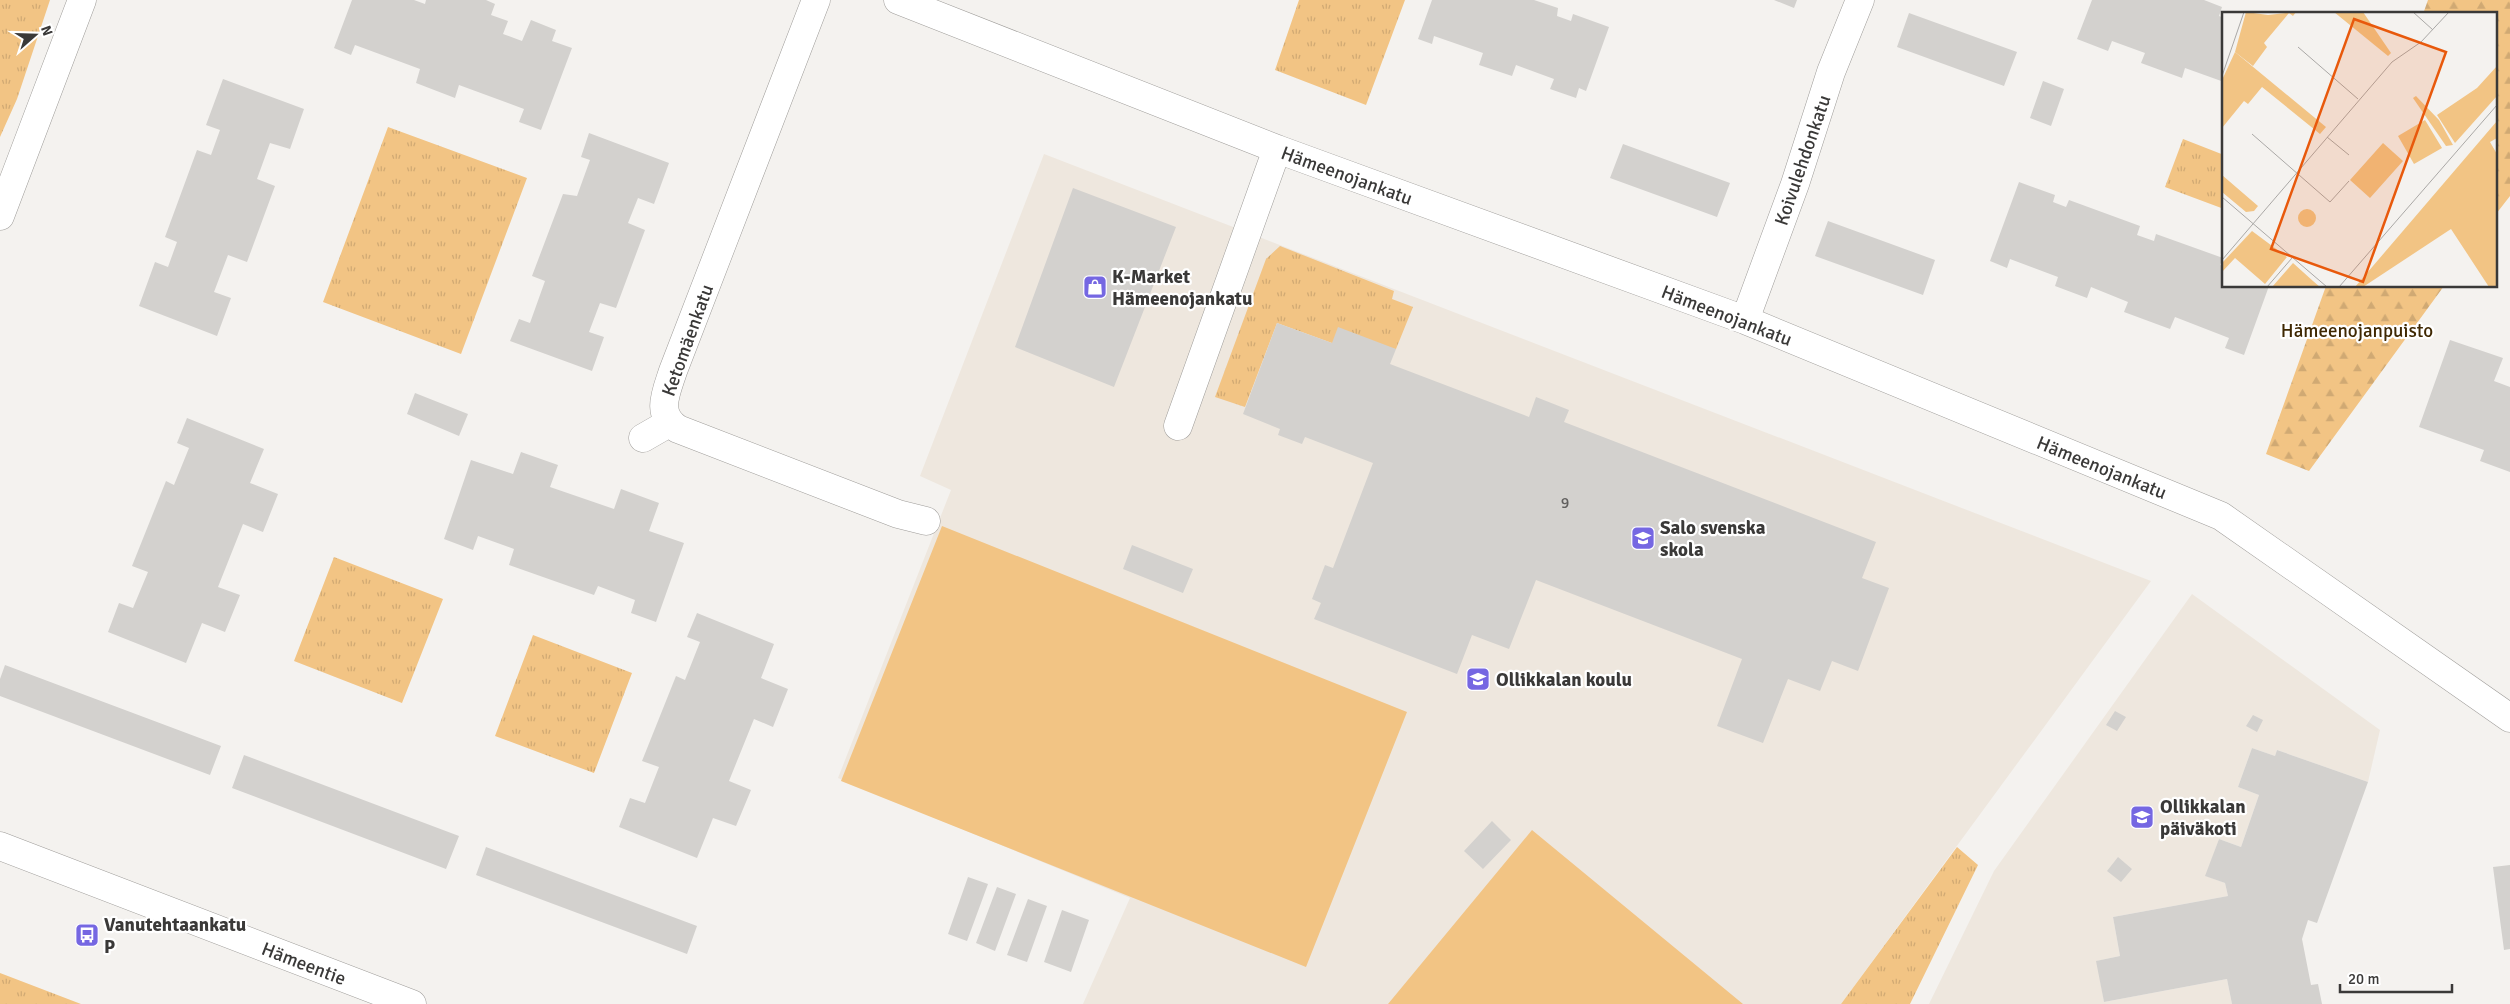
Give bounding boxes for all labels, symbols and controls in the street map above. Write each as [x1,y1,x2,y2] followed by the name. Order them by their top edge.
[10,10,60,60] north arrow
[2222,12,2498,288] inset map
[37,23,56,38] text: N
[1769,92,1837,229] street label: Koivulehdonkatu
[1278,141,1416,211] street label: Hämeenojankatu
[1112,265,1252,311] place label: K-Market Hämeenojankatu
[1082,274,1108,300] shop icon: K-Market Hämeenojankatu
[1658,280,1795,352] street label: Hämeenojankatu
[657,281,719,400] street label: Ketomäenkatu
[2281,319,2433,343] park label: Hämeenojanpuisto
[2033,431,2170,505] street label: Hämeenojankatu
[1561,493,1569,513] house number: 9
[1660,516,1766,562] place label: Salo svenska skola
[1630,525,1656,551] school or university icon: Salo svenska skola
[1465,666,1491,692] school or university icon: Ollikkalan koulu
[1496,668,1632,692] place label: Ollikkalan koulu
[2160,795,2246,841] place label: Ollikkalan päiväkoti
[2129,804,2155,830] school or university icon: Ollikkalan päiväkoti
[104,913,246,959] place label: Vanutehtaankatu P
[74,922,100,948] bus stop icon: Vanutehtaankatu P
[258,937,349,991] street label: Hämeentie
[2340,962,2452,994] scale bar
[2348,970,2379,988] text: 20 m

